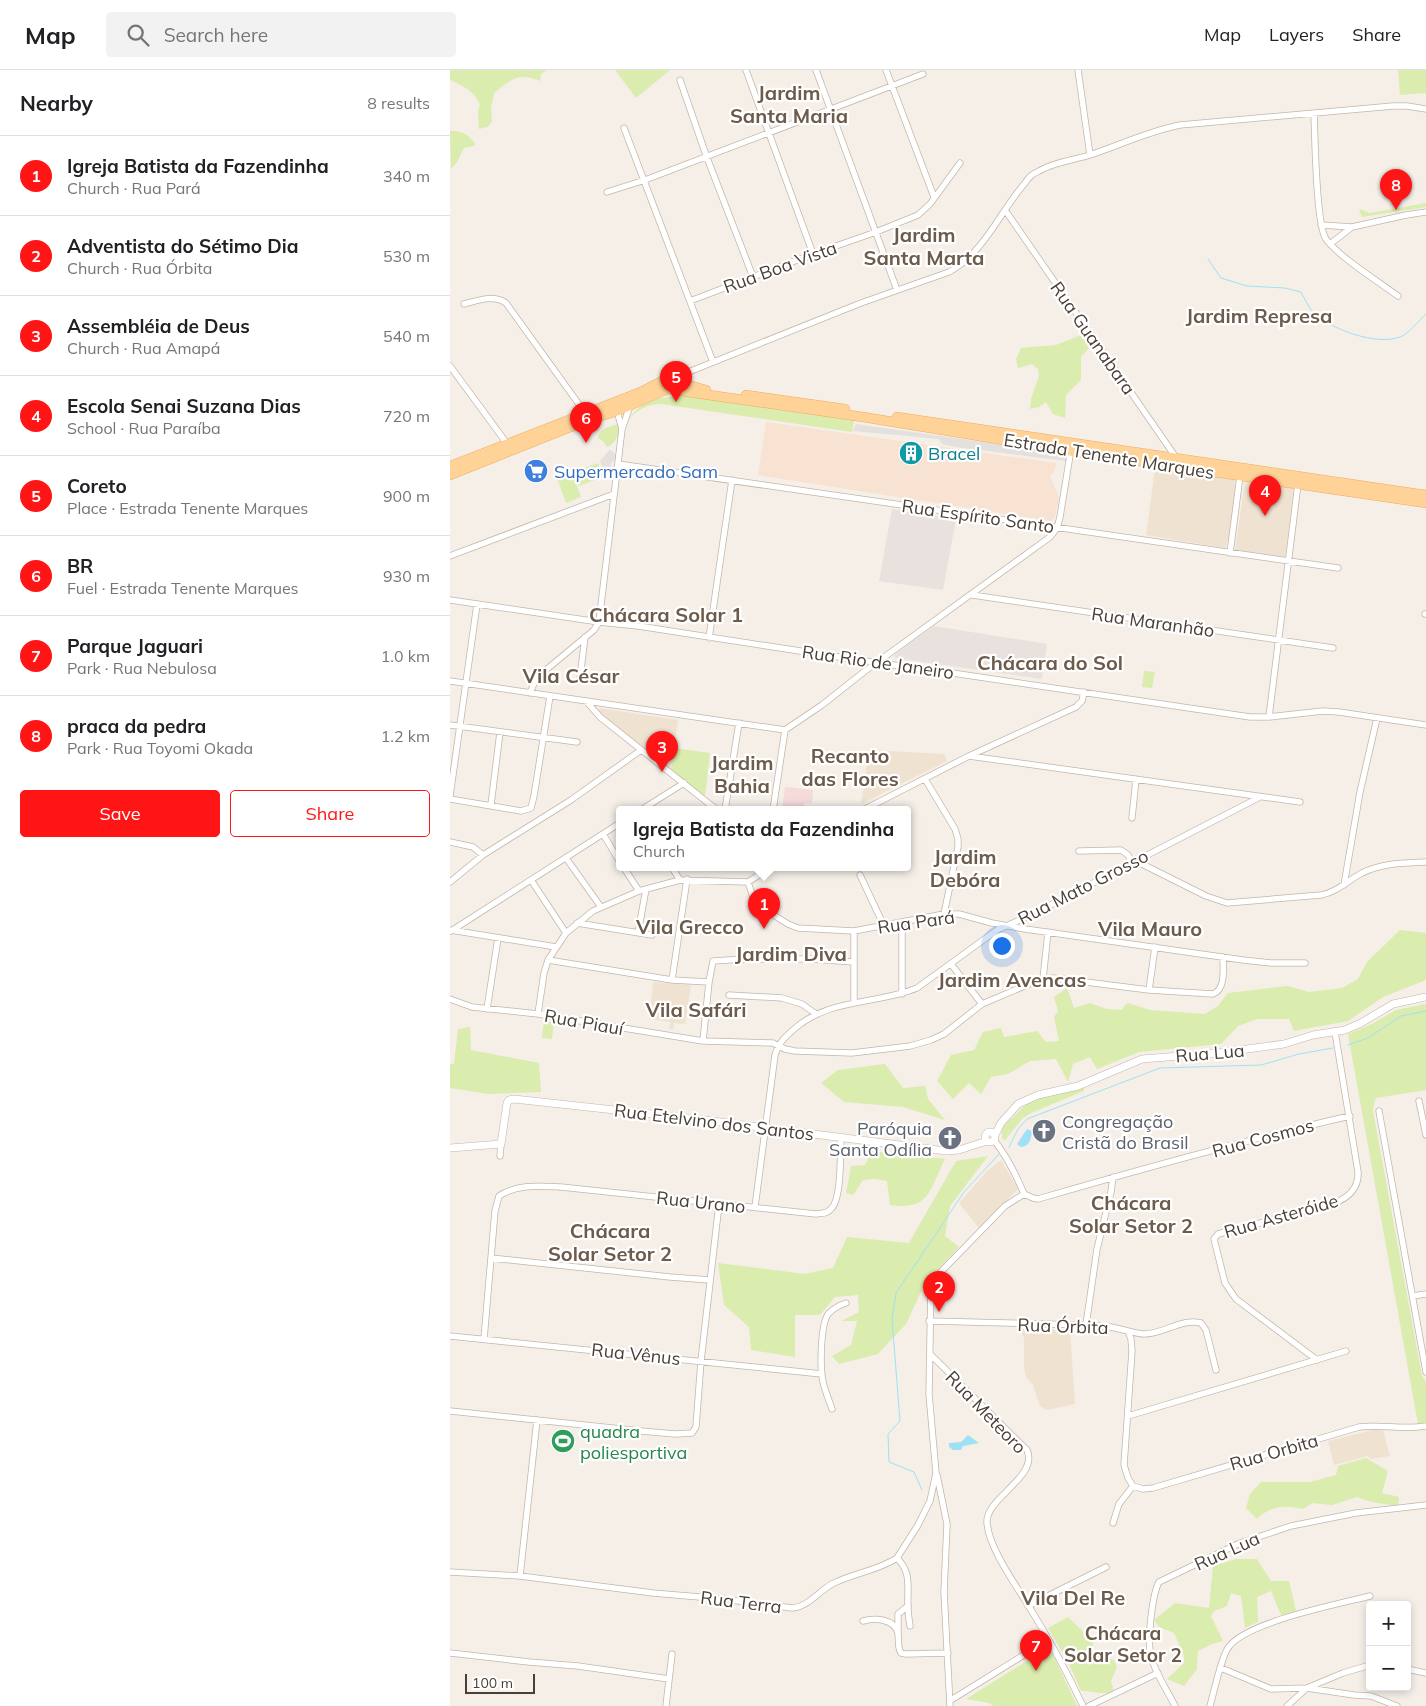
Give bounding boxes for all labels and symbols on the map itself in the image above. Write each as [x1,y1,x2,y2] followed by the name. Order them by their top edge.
[730,80,848,128] district label: Jardim Santa Maria
[1380,169,1412,210] pin: 8
[863,222,985,270] district label: Jardim Santa Marta
[720,236,840,298] street label: Rua Boa Vista
[1045,277,1141,399] street label: Rua Guanabara
[1186,303,1332,328] district label: Jardim Represa
[660,361,692,402] pin: 5
[570,402,602,443] pin: 6
[1002,428,1216,484] street label: Estrada Tenente Marques
[898,440,924,466] building icon: Bracel
[928,442,980,465] place label: Bracel
[523,458,549,484] supermarket icon: Supermercado Sam
[554,460,718,483] place label: Supermercado Sam
[1249,475,1281,516] pin: 4
[900,494,1056,538] street label: Rua Espírito Santo
[589,602,743,627] district label: Chácara Solar 1
[1090,602,1216,642] street label: Rua Maranhão
[800,640,956,684] street label: Rua Rio de Janeiro
[977,650,1123,675] district label: Chácara do Sol
[522,663,620,688] district label: Vila César
[646,731,678,772] pin: 3
[801,743,899,791] district label: Recanto das Flores
[711,750,773,798] district label: Jardim Bahia
[930,844,1000,892] district label: Jardim Debóra
[1014,844,1152,930] street label: Rua Mato Grosso
[748,888,780,929] pin: 1
[876,905,956,939] street label: Rua Pará
[635,914,744,939] district label: Vila Grecco
[1097,916,1202,941] district label: Vila Mauro
[989,933,1015,959] your location
[735,941,847,966] district label: Jardim Diva
[938,967,1087,992] district label: Jardim Avencas
[645,997,746,1022] district label: Vila Safári
[543,1004,627,1041] street label: Rua Piauí
[1175,1039,1245,1067] street label: Rua Lua
[613,1098,815,1146] street label: Rua Etelvino dos Santos
[1062,1110,1189,1154] place label: Congregação Cristã do Brasil
[1210,1113,1316,1163] street label: Rua Cosmos
[829,1117,932,1161] place label: Paróquia Santa Odília
[1031,1118,1057,1144] church icon: Congregação Cristã do Brasil
[937,1125,963,1151] church icon: Paróquia Santa Odília
[655,1186,747,1218] street label: Rua Urano
[1221,1189,1341,1243] street label: Rua Asteróide
[1069,1190,1193,1238] district label: Chácara Solar Setor 2
[548,1218,672,1266] district label: Chácara Solar Setor 2
[923,1271,955,1312] pin: 2
[1017,1313,1109,1339] street label: Rua Órbita
[590,1338,682,1370] street label: Rua Vênus
[941,1366,1031,1458] street label: Rua Meteoro
[580,1420,687,1464] place label: quadra poliesportiva
[550,1428,576,1454] sports icon: quadra poliesportiva
[1227,1428,1321,1476] street label: Rua Orbita
[1191,1526,1263,1576] street label: Rua Lua
[1020,1585,1125,1610] district label: Vila Del Re
[699,1586,783,1618] street label: Rua Terra
[1064,1621,1182,1667] district label: Chácara Solar Setor 2
[1020,1630,1052,1671] pin: 7
[465,1671,535,1694] scale bar

